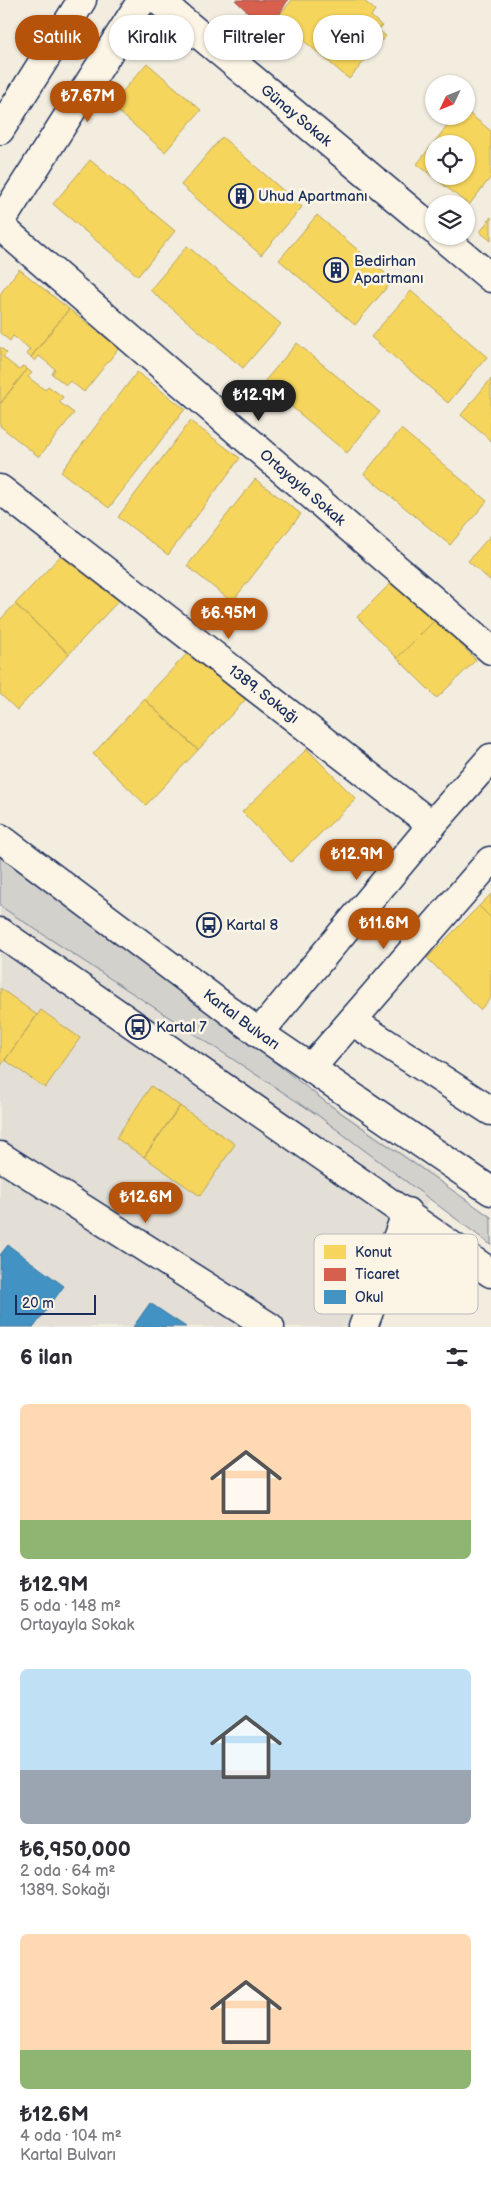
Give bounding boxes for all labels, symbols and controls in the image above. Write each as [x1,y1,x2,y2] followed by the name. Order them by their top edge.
[15,15,99,60] chip: Satılık
[109,15,194,60] chip: Kiralık
[204,15,303,60] chip: Filtreler
[313,15,383,60] chip: Yeni
[425,75,475,125] north arrow
[425,75,475,245] map controls
[47,80,129,123] pin: ₺7.67M
[257,80,336,151] street label: Günay Sokak
[61,87,115,106] text: ₺7.67M
[425,135,475,185] button: locate
[228,183,254,209] building icon: Uhud Apartmanı
[258,187,368,206] place label: Uhud Apartmanı
[425,195,475,245] button: layers
[354,252,423,288] place label: Bedirhan Apartmanı
[323,257,349,283] building icon: Bedirhan Apartmanı
[218,380,300,422] pin: ₺12.9M
[233,386,285,405] text: ₺12.9M
[256,445,350,530] street label: Ortayayla Sokak
[188,598,270,640] pin: ₺6.95M
[202,604,256,623] text: ₺6.95M
[224,661,303,728] street label: 1389. Sokağı
[316,838,398,881] pin: ₺12.9M
[331,845,383,864] text: ₺12.9M
[343,908,425,950] pin: ₺11.6M
[196,912,222,938] bus stop icon: Kartal 8
[359,914,409,933] text: ₺11.6M
[226,916,279,935] place label: Kartal 8
[200,985,283,1054] street label: Kartal Bulvarı
[125,1014,151,1040] bus stop icon: Kartal 7
[156,1018,207,1037] place label: Kartal 7
[105,1182,187,1224] pin: ₺12.6M
[120,1188,172,1207] text: ₺12.6M
[314,1234,478,1314] legend
[355,1244,392,1261] text: Konut
[355,1266,400,1283] text: Ticaret
[355,1289,383,1306] text: Okul
[15,1292,96,1315] scale bar
[22,1295,54,1312] text: 20 m
[443,1343,471,1371] icon: filters
[20,1345,73,1370] text: 6 ilan
[201,1437,291,1527] icon: home
[20,1572,88,1597] text: ₺12.9M
[20,1597,121,1616] text: 5 oda · 148 m²
[20,1616,134,1635] text: Ortayayla Sokak
[201,1702,291,1792] icon: home
[20,1837,131,1862] text: ₺6,950,000
[20,1862,116,1881] text: 2 oda · 64 m²
[20,1881,110,1900] text: 1389. Sokağı
[201,1967,291,2057] icon: home
[20,2102,89,2127] text: ₺12.6M
[20,2127,122,2146] text: 4 oda · 104 m²
[20,2146,116,2165] text: Kartal Bulvarı

